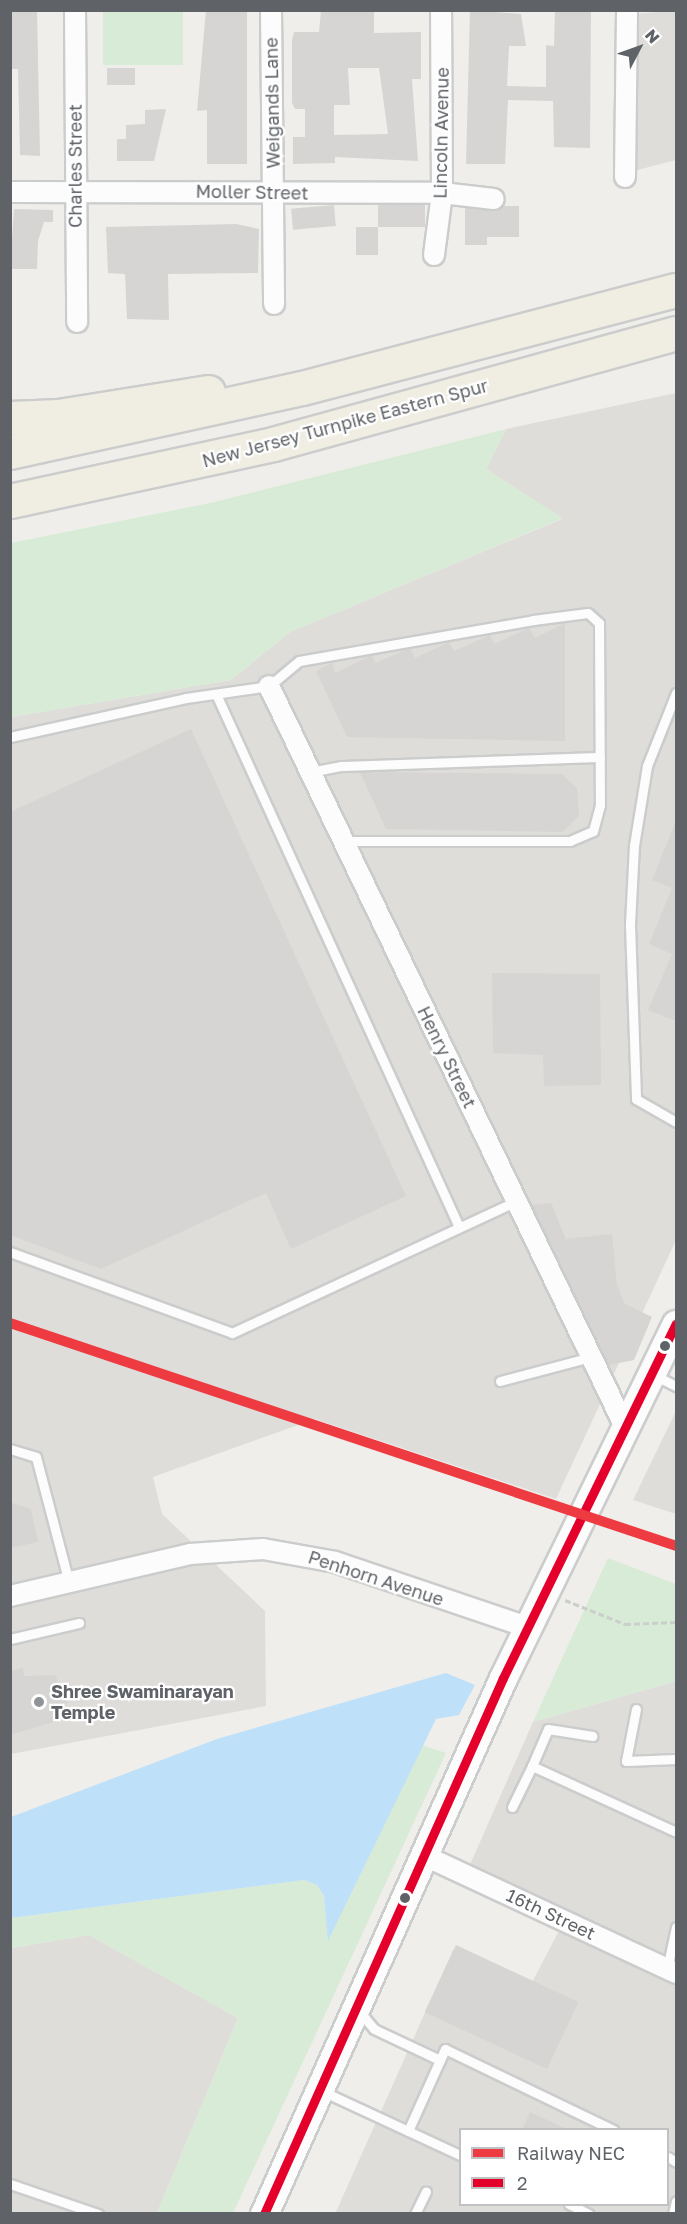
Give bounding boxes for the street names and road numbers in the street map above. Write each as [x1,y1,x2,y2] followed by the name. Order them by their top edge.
[260,37,284,169] street label: Weigands Lane
[429,67,453,199] street label: Lincoln Avenue
[64,104,86,228] street label: Charles Street
[195,180,309,204] street label: Moller Street
[200,374,490,472] street label: New Jersey Turnpike Eastern Spur
[413,1003,481,1111] street label: Henry Street
[306,1546,446,1610] street label: Penhorn Avenue
[503,1884,599,1944] street label: 16th Street

